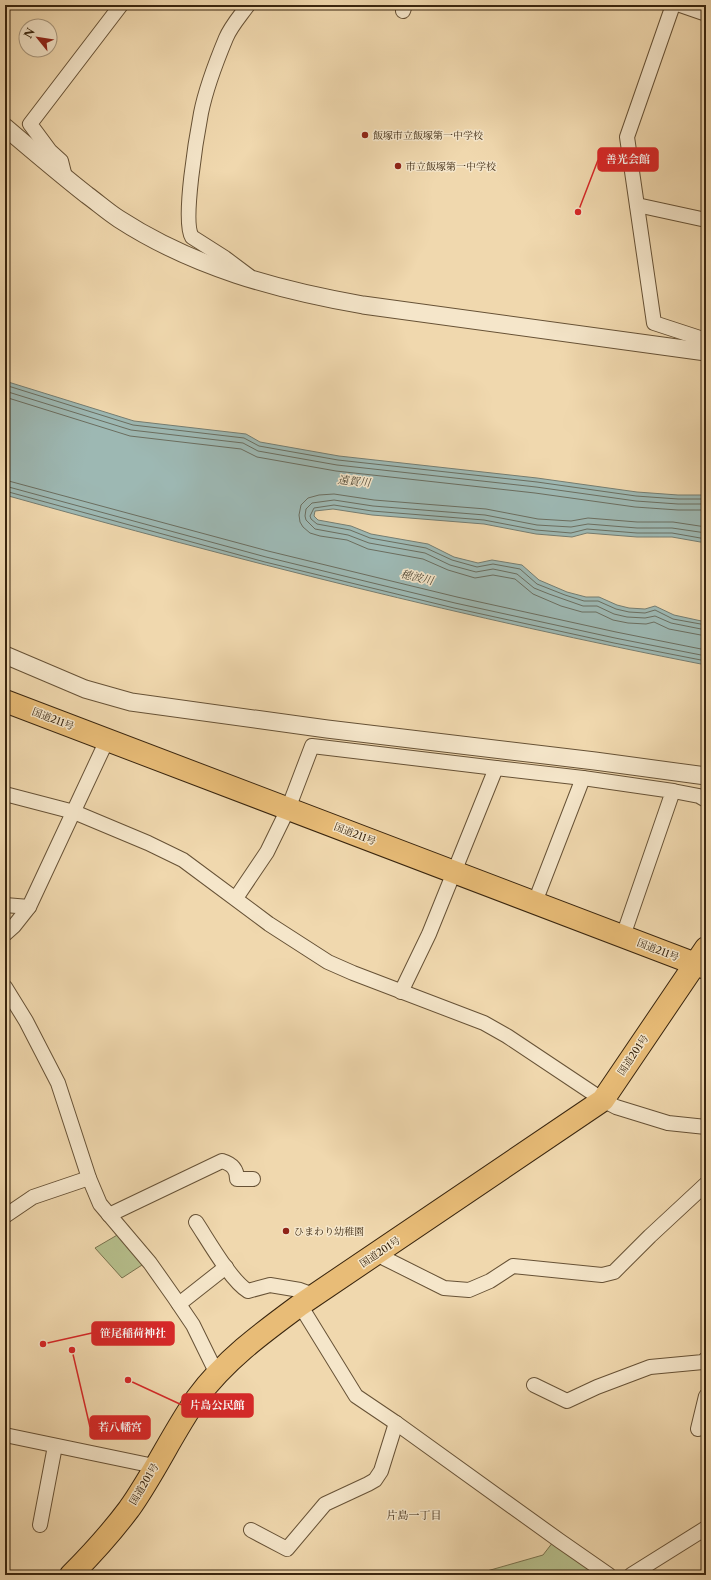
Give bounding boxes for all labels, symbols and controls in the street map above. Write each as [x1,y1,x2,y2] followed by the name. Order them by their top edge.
[18,18,58,58] north arrow
[21,25,38,41] text: N
[373,129,483,142] place label: 飯塚市立飯塚第一中学校
[360,130,370,140] marker: 飯塚市立飯塚第一中学校
[598,148,658,171] callout: 善光会館
[606,152,650,166] text: 善光会館
[406,160,496,173] place label: 市立飯塚第一中学校
[393,161,403,171] marker: 市立飯塚第一中学校
[337,472,372,490] water label: 遠賀川
[399,566,436,588] water label: 穂波川
[30,705,76,733] street label: 国道211号
[332,820,378,848] street label: 国道211号
[635,936,681,964] street label: 国道211号
[615,1032,651,1078] street label: 国道201号
[294,1225,364,1238] place label: ひまわり幼稚園
[281,1226,291,1236] marker: ひまわり幼稚園
[357,1234,403,1270] street label: 国道201号
[92,1322,174,1345] callout: 笹尾稲荷神社
[100,1326,166,1340] text: 笹尾稲荷神社
[182,1394,253,1417] callout: 片島公民館
[190,1398,245,1412] text: 片島公民館
[90,1416,150,1439] callout: 若八幡宮
[98,1420,142,1434] text: 若八幡宮
[127,1461,161,1507] street label: 国道201号
[387,1508,442,1522] district label: 片島一丁目

